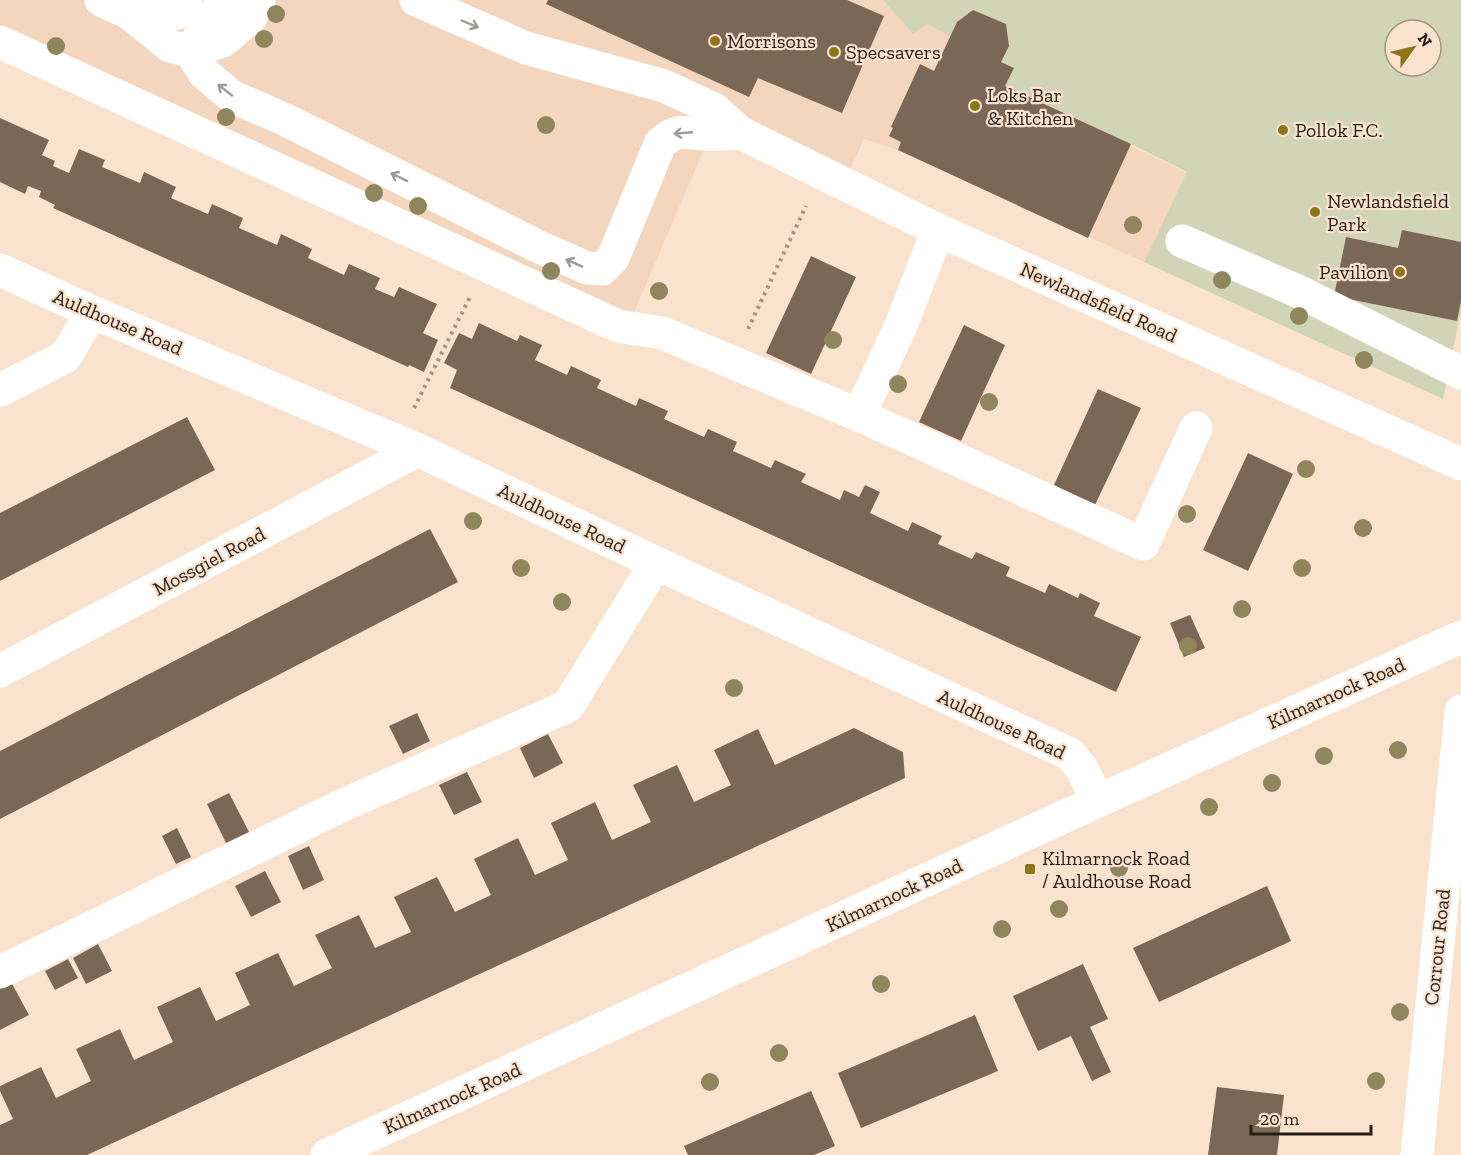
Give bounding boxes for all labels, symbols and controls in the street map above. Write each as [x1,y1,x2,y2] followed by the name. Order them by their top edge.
[1383,18,1443,78] north arrow
[460,19,478,30] one-way arrow
[727,29,816,53] place label: Morrisons
[1414,30,1436,50] text: N
[708,34,722,48] marker: Morrisons
[846,40,941,64] place label: Specsavers
[827,45,841,59] marker: Specsavers
[987,83,1074,130] place label: Loks Bar & Kitchen
[217,84,233,97] one-way arrow
[968,99,982,113] marker: Loks Bar & Kitchen
[1295,118,1383,142] place label: Pollok F.C.
[1276,123,1290,137] marker: Pollok F.C.
[674,128,693,139] one-way arrow
[391,171,409,183] one-way arrow
[1327,189,1449,236] place label: Newlandsfield Park
[1308,205,1322,219] marker: Newlandsfield Park
[566,257,584,268] one-way arrow
[1017,257,1181,347] street label: Newlandsfield Road
[1319,260,1389,284] place label: Pavilion
[1393,265,1407,279] marker: Pavilion
[50,284,186,360] street label: Auldhouse Road
[494,478,630,558] street label: Auldhouse Road
[149,521,269,601] street label: Mossgiel Road
[1264,652,1408,734] street label: Kilmarnock Road
[934,684,1070,764] street label: Auldhouse Road
[1042,846,1191,893] place label: Kilmarnock Road / Auldhouse Road
[822,853,966,937] street label: Kilmarnock Road
[1023,862,1037,876] marker: Kilmarnock Road / Auldhouse Road
[1419,888,1455,1006] street label: Corrour Road
[380,1057,524,1139] street label: Kilmarnock Road
[1251,1098,1371,1136] scale bar
[1260,1108,1300,1130] text: 20 m

